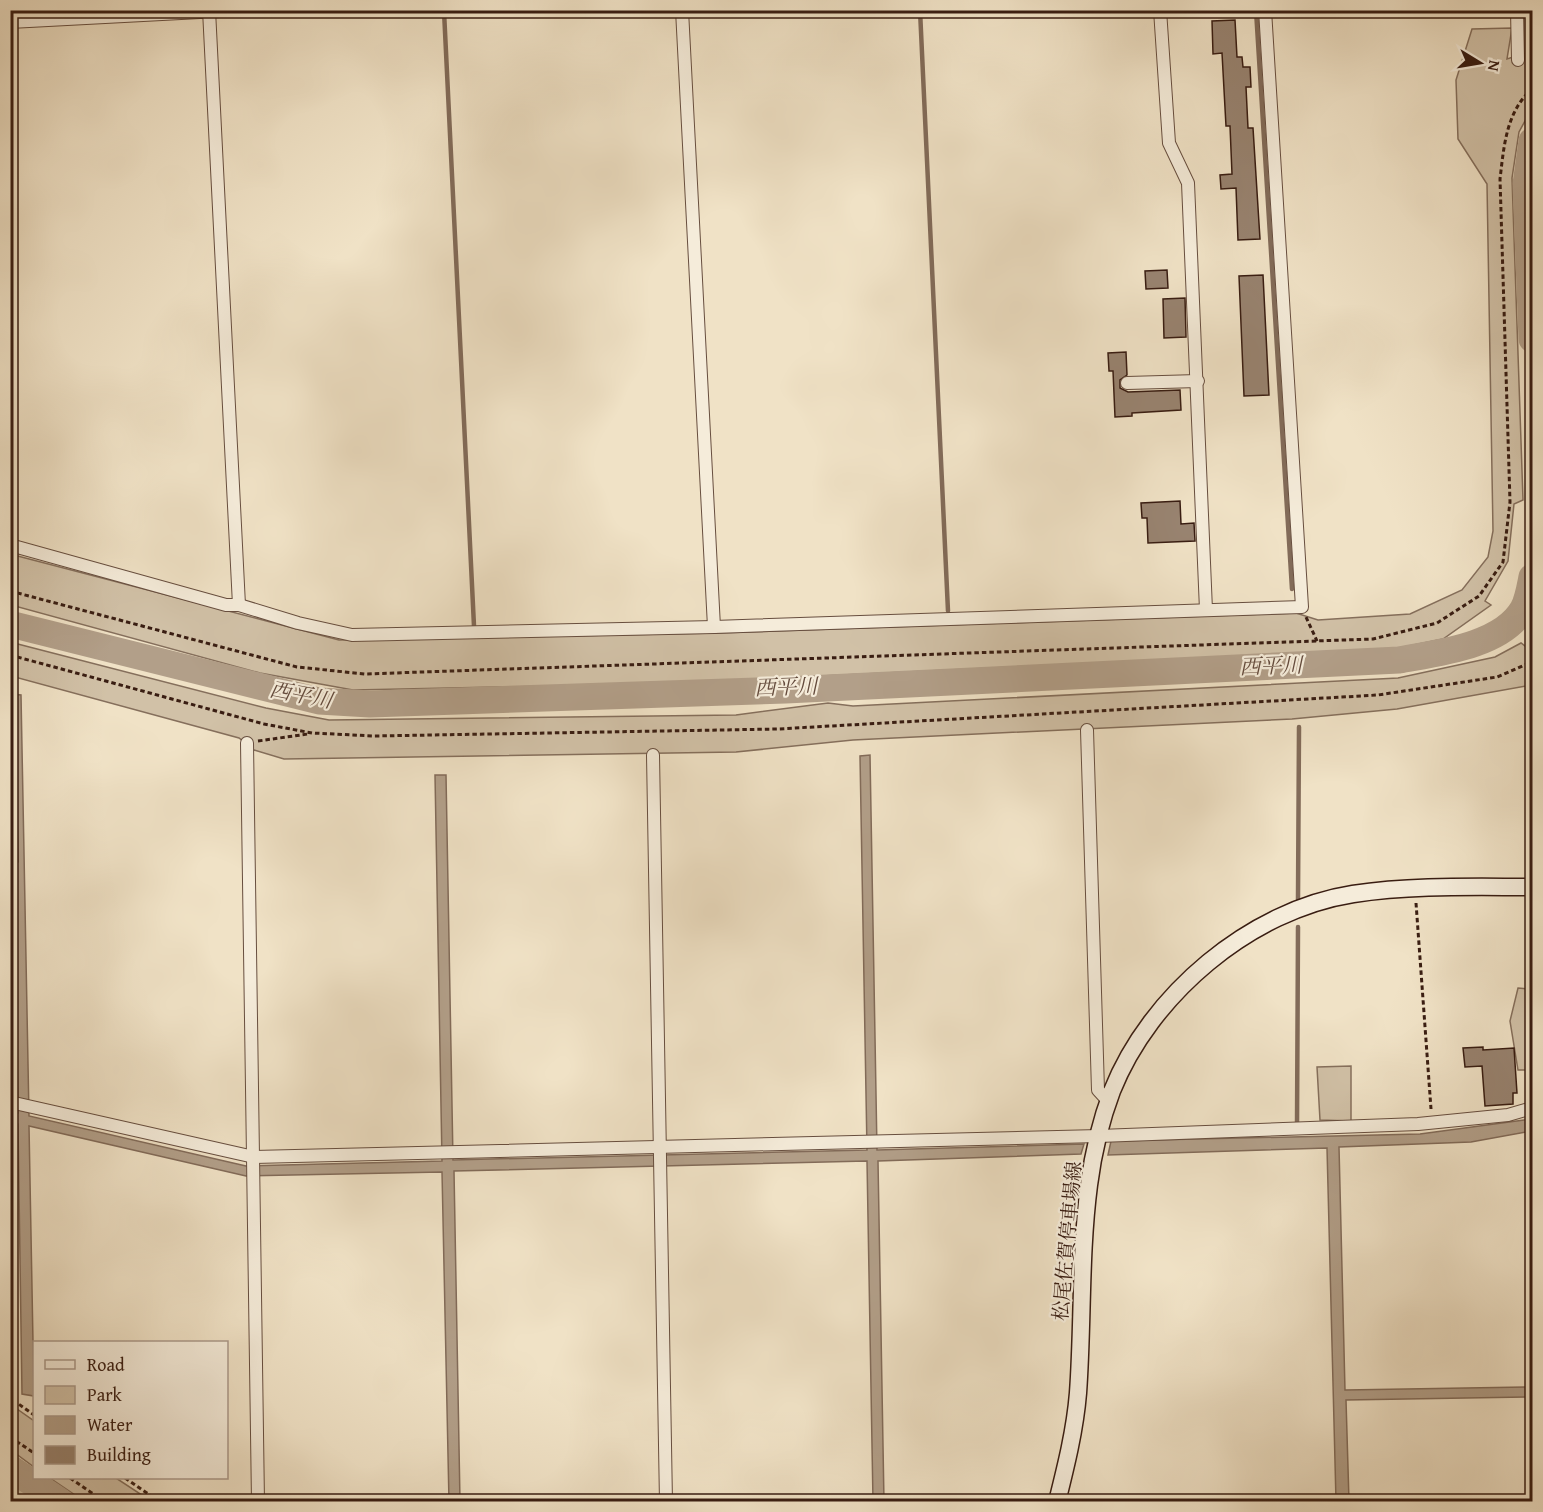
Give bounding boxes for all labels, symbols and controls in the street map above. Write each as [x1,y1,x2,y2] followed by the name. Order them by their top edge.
[1450,33,1510,93] north arrow
[1482,58,1508,74] text: N
[1239,649,1305,682] water label: 西平川
[754,670,820,703] water label: 西平川
[267,673,337,716] water label: 西平川
[1045,1160,1088,1322] street label: 松尾佐賀停車場線
[33,1341,228,1479] legend
[87,1351,125,1378] text: Road
[87,1381,123,1408] text: Park
[87,1411,133,1438] text: Water
[87,1441,151,1468] text: Building

